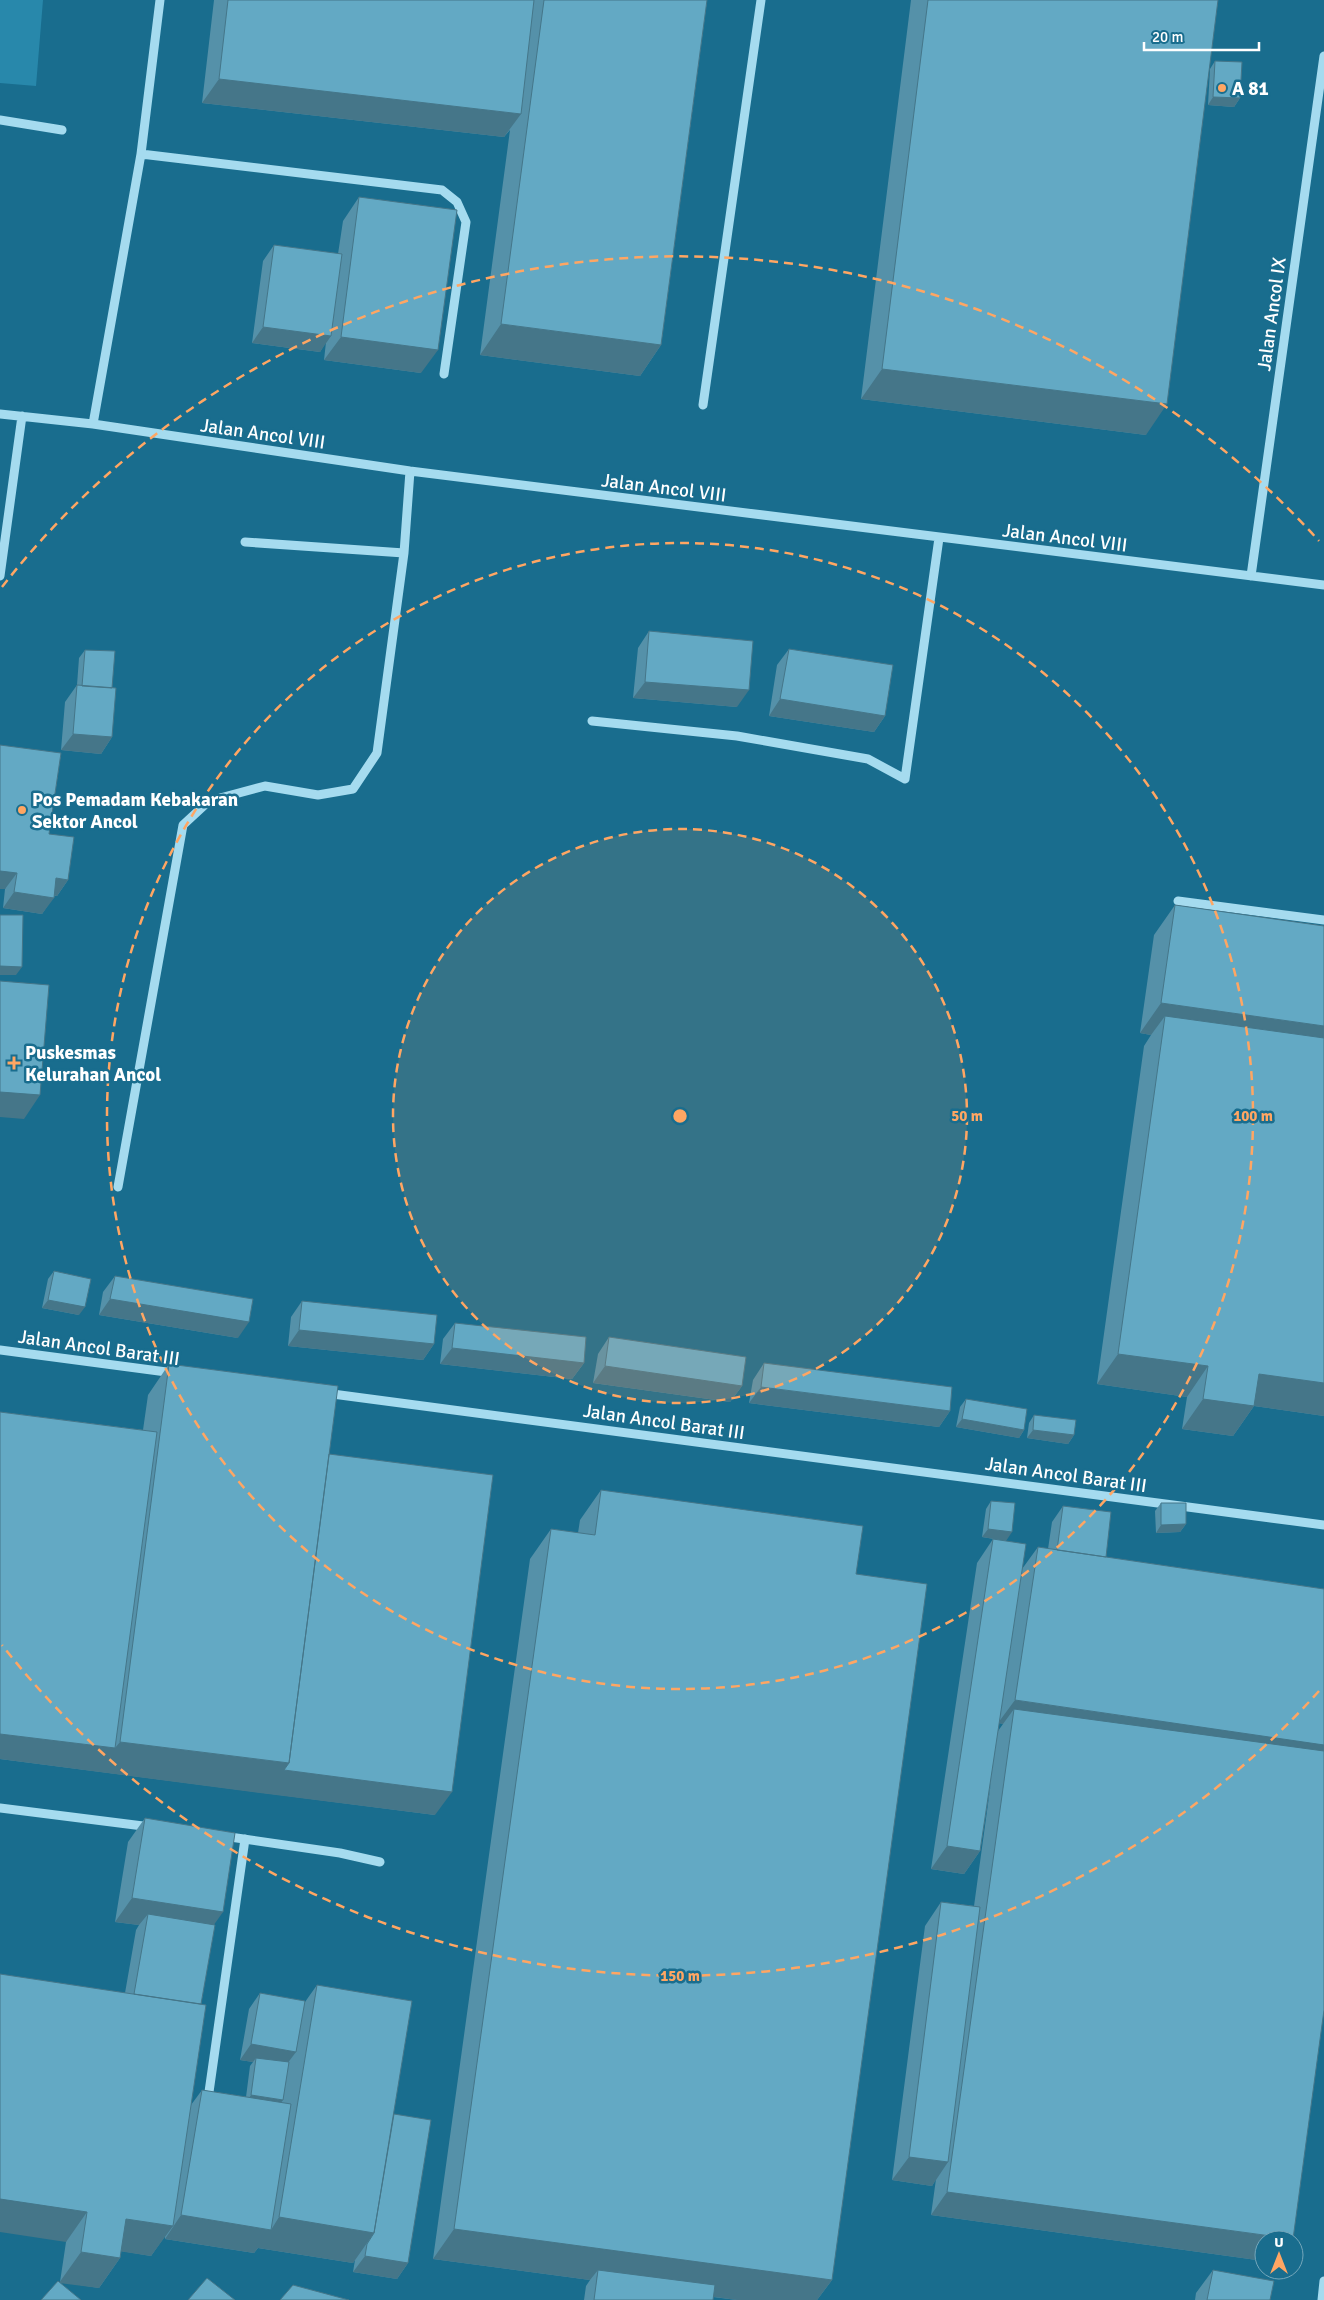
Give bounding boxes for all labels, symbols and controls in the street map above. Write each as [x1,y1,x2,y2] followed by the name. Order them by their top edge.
[1144,20,1259,52] scale bar
[1152,28,1183,46] text: 20 m
[1232,77,1269,101] place label: A 81
[1216,82,1228,94] marker: A 81
[1252,256,1292,373] street label: Jalan Ancol IX
[199,413,327,455] street label: Jalan Ancol VIII
[600,468,728,508] street label: Jalan Ancol VIII
[1001,518,1129,558] street label: Jalan Ancol VIII
[32,788,238,834] place label: Pos Pemadam Kebakaran Sektor Ancol
[16,804,28,816] marker: Pos Pemadam Kebakaran Sektor Ancol
[25,1041,161,1087] place label: Puskesmas Kelurahan Ancol
[7,1056,21,1070] marker: Puskesmas Kelurahan Ancol
[671,1107,689,1125] centre of rings
[951,1107,983,1125] text: 50 m
[1233,1107,1273,1125] text: 100 m
[17,1325,181,1371] street label: Jalan Ancol Barat III
[582,1399,746,1445] street label: Jalan Ancol Barat III
[984,1452,1148,1498] street label: Jalan Ancol Barat III
[660,1967,700,1985] text: 150 m
[1254,2230,1304,2280] north arrow
[1274,2234,1284,2251] text: U

